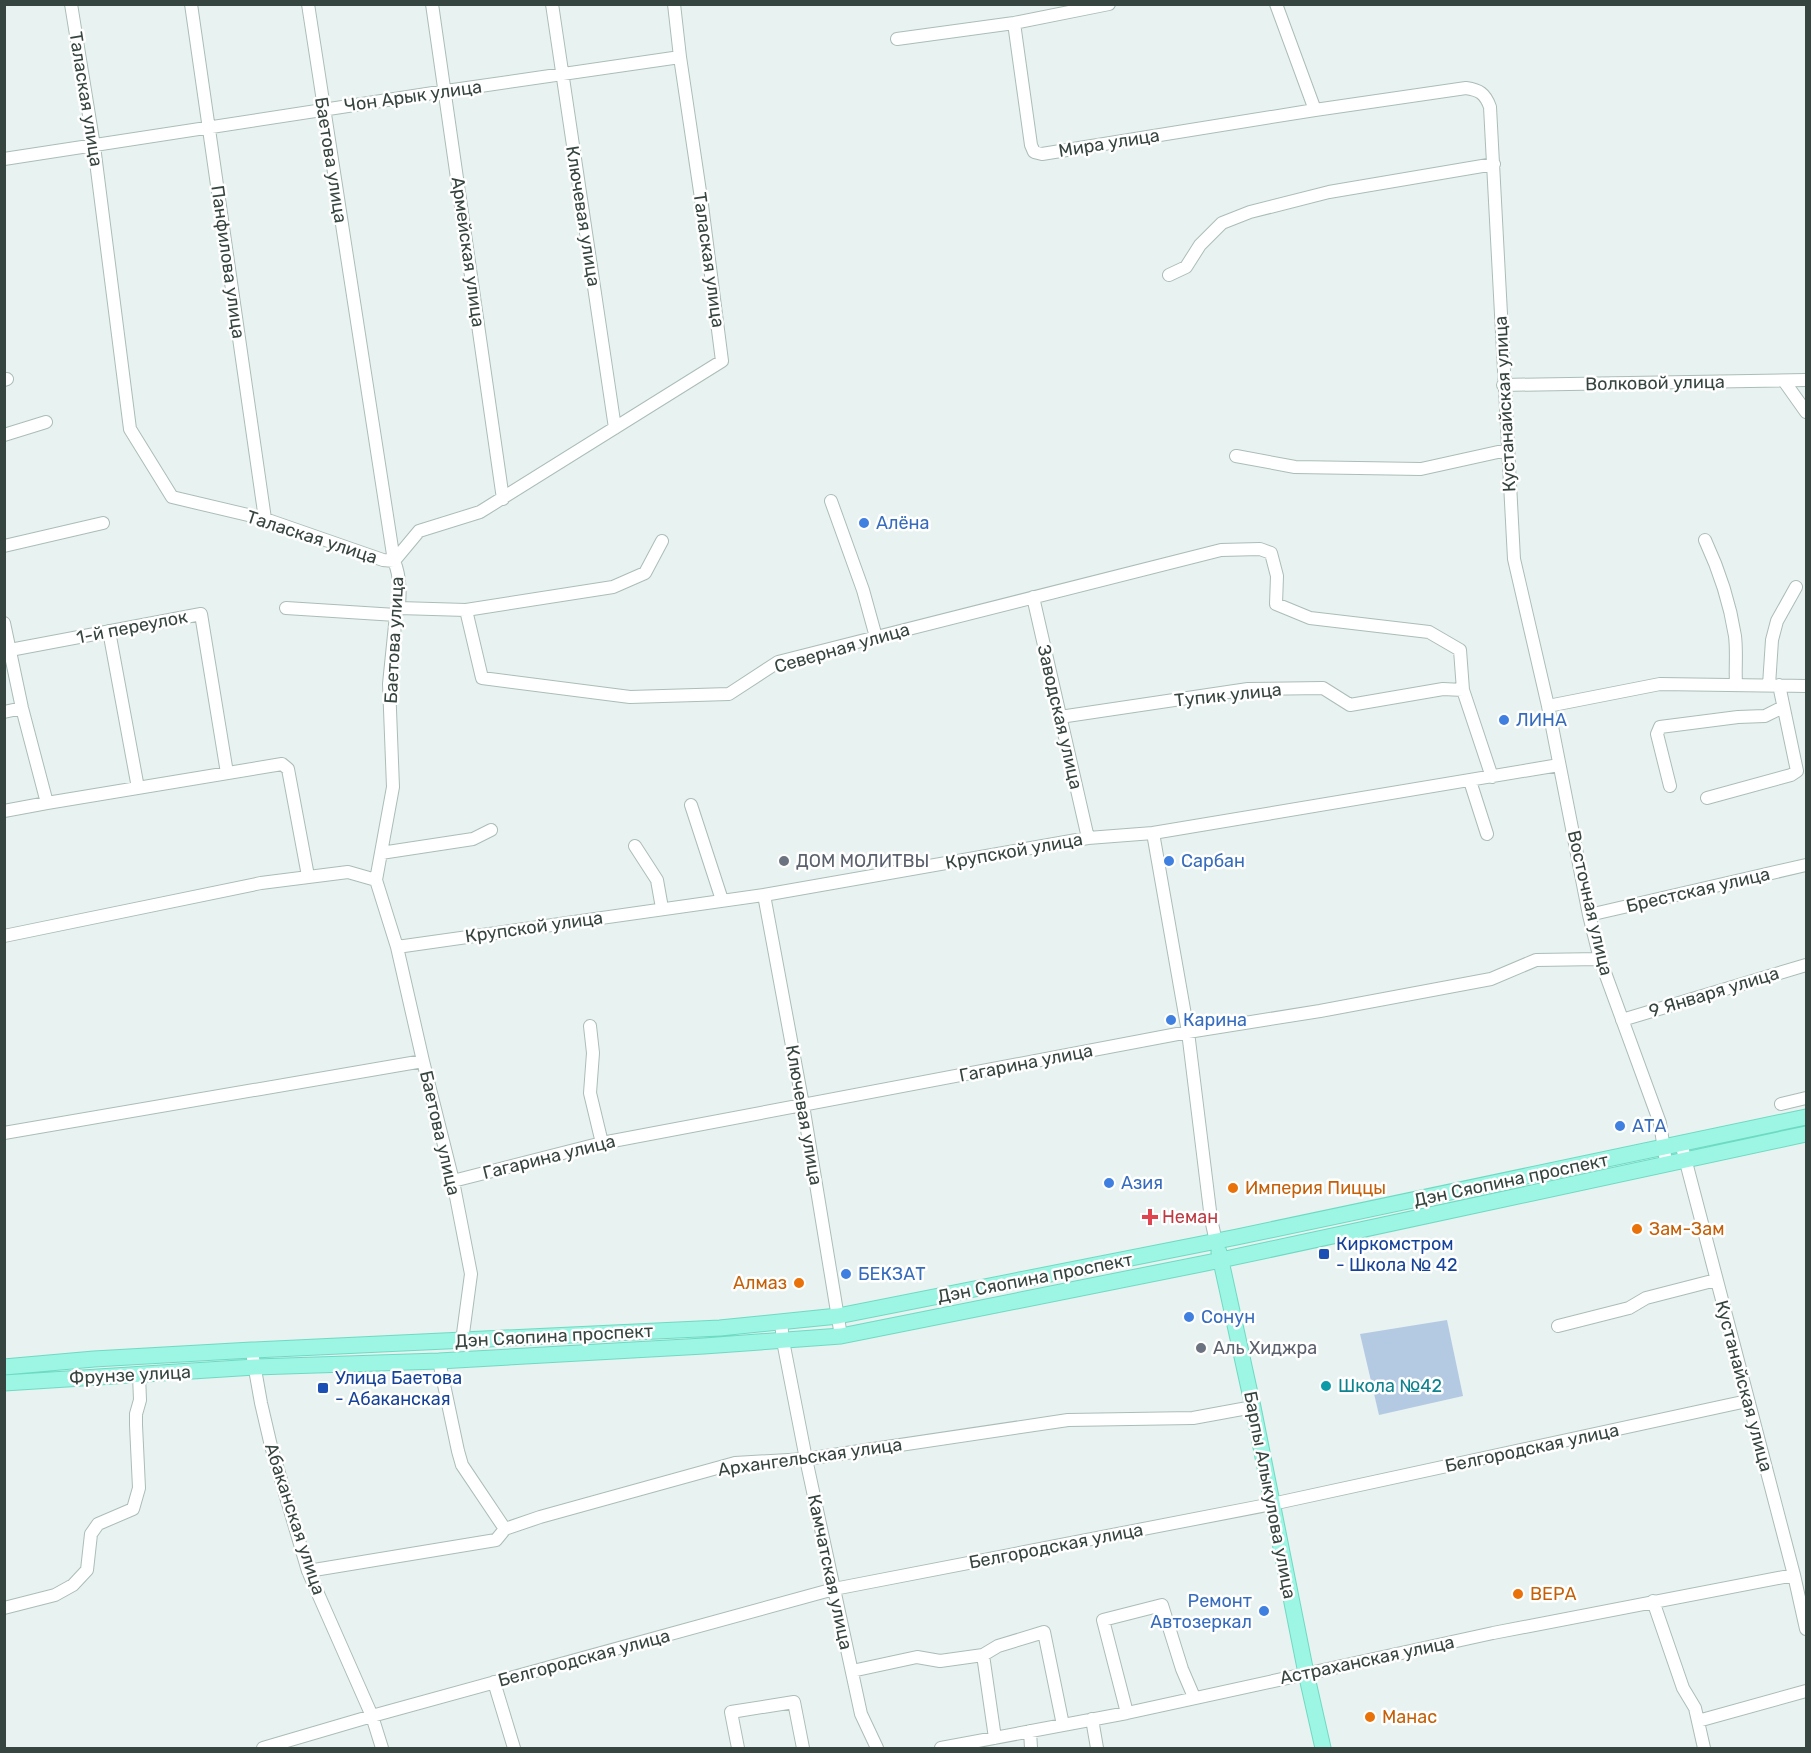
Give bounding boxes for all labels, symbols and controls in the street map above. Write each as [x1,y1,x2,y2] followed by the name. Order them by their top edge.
[64,30,108,168] street label: Талаская улица
[343,75,483,117] street label: Чон Арык улица
[310,95,352,225] street label: Баетова улица
[1057,124,1161,162] street label: Мира улица
[561,144,605,288] street label: Ключевая улица
[447,175,489,329] street label: Армейская улица
[206,184,250,340] street label: Панфилова улица
[689,191,729,329] street label: Талаская улица
[1489,315,1521,493] street label: Кустанайская улица
[1585,371,1725,395] street label: Волковой улица
[244,505,380,569] street label: Талаская улица
[876,512,929,534] place label: Алёна
[857,516,871,530] marker: Алёна
[380,576,408,704] street label: Баетова улица
[75,605,190,649] street label: 1-й переулок
[772,618,912,678] street label: Северная улица
[1033,642,1087,792] street label: Заводская улица
[1173,678,1283,712] street label: Тупик улица
[1516,709,1567,731] place label: ЛИНА
[1497,713,1511,727] marker: ЛИНА
[944,828,1084,874] street label: Крупской улица
[1563,828,1617,978] street label: Восточная улица
[796,850,929,872] place label: ДОМ МОЛИТВЫ
[1181,850,1245,872] place label: Сарбан
[777,854,791,868] marker: ДОМ МОЛИТВЫ
[1162,854,1176,868] marker: Сарбан
[1624,863,1772,917] street label: Брестская улица
[464,906,604,948] street label: Крупской улица
[1646,962,1782,1022] street label: 9 Января улица
[1183,1009,1247,1031] place label: Карина
[1164,1013,1178,1027] marker: Карина
[957,1039,1095,1087] street label: Гагарина улица
[781,1043,827,1187] street label: Ключевая улица
[415,1069,465,1197] street label: Баетова улица
[1632,1115,1667,1137] place label: АТА
[1613,1119,1627,1133] marker: АТА
[480,1130,618,1184] street label: Гагарина улица
[1412,1149,1610,1211] street label: Дэн Сяопина проспект
[1121,1172,1163,1194] place label: Азия
[1102,1176,1116,1190] marker: Азия
[1245,1177,1386,1199] place label: Империя Пиццы
[1226,1181,1240,1195] marker: Империя Пиццы
[1162,1206,1218,1228] place label: Неман
[1143,1210,1157,1224] marker: Неман
[1649,1218,1725,1240] place label: Зам-Зам
[1630,1222,1644,1236] marker: Зам-Зам
[1336,1233,1458,1276] place label: Киркомстром - Школа № 42
[1317,1247,1331,1261] marker: Киркомстром - Школа № 42
[936,1248,1134,1308] street label: Дэн Сяопина проспект
[858,1263,926,1285] place label: БЕКЗАТ
[839,1267,853,1281] marker: БЕКЗАТ
[733,1272,787,1294] place label: Алмаз
[792,1276,806,1290] marker: Алмаз
[1711,1298,1777,1474] street label: Кустанайская улица
[1201,1306,1255,1328] place label: Сонун
[1182,1310,1196,1324] marker: Сонун
[454,1320,654,1352] street label: Дэн Сяопина проспект
[1213,1337,1317,1359] place label: Аль Хиджра
[1194,1341,1208,1355] marker: Аль Хиджра
[68,1361,192,1389] street label: Фрунзе улица
[335,1367,462,1410] place label: Улица Баетова - Абаканская
[1338,1375,1442,1397] place label: Школа №42
[1319,1379,1333,1393] marker: Школа №42
[316,1381,330,1395] marker: Улица Баетова - Абаканская
[1239,1389,1301,1601] street label: Барпы Алыкулова улица
[1443,1419,1621,1477] street label: Белгородская улица
[716,1433,904,1481] street label: Архангельская улица
[260,1440,330,1598] street label: Абаканская улица
[803,1492,857,1652] street label: Камчатская улица
[967,1518,1145,1574] street label: Белгородская улица
[1530,1583,1577,1605] place label: ВЕРА
[1511,1587,1525,1601] marker: ВЕРА
[1150,1590,1252,1633] place label: Ремонт Автозеркал
[1257,1604,1271,1618] marker: Ремонт Автозеркал
[496,1624,672,1692] street label: Белгородская улица
[1278,1631,1456,1689] street label: Астраханская улица
[1382,1706,1437,1728] place label: Манас
[1363,1710,1377,1724] marker: Манас

